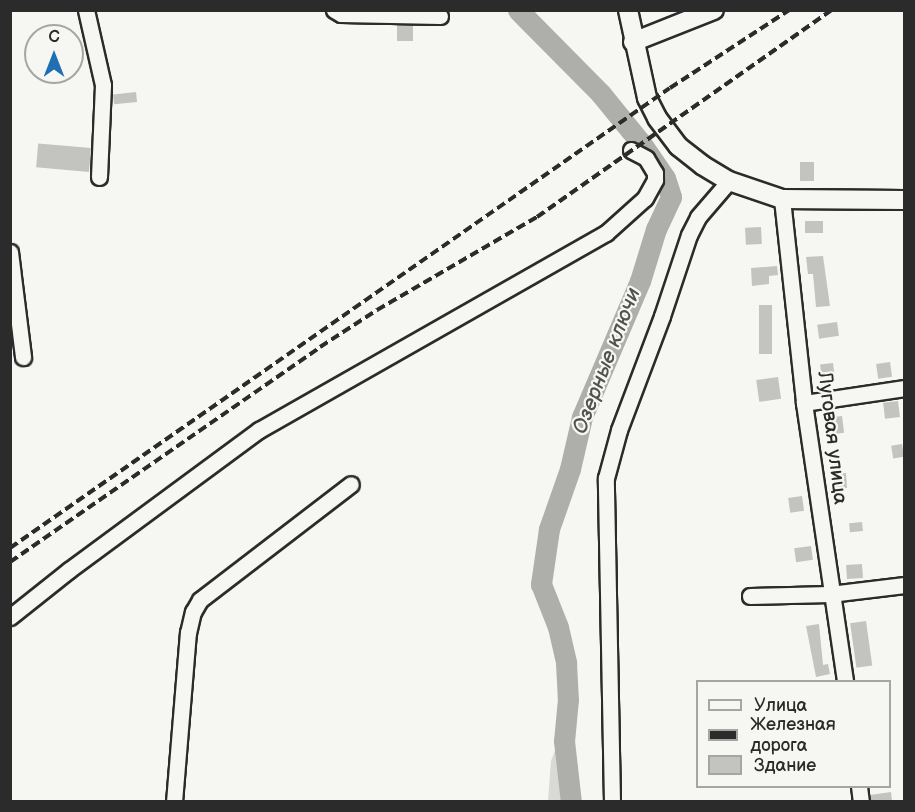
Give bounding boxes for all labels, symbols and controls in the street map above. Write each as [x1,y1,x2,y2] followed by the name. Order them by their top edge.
[24,24,84,84] north arrow
[48,28,60,47] text: С
[568,284,646,438] water label: Озерные ключи
[812,370,852,506] street label: Луговая улица
[696,680,891,788] legend
[754,695,807,716] text: Улица
[750,714,836,756] text: Железная дорога
[754,755,816,776] text: Здание

